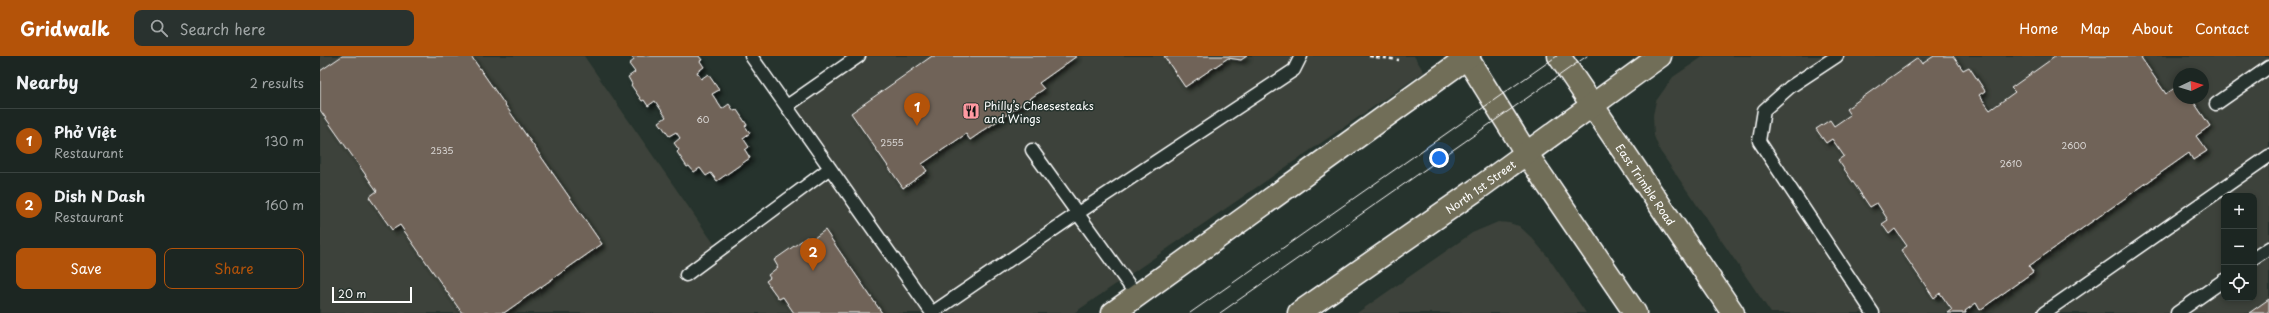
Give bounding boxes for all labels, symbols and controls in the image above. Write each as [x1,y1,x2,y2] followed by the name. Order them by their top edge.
[134,10,414,46] search box
[20,14,110,42] text: Gridwalk
[148,17,170,39] icon: search
[180,17,265,40] text: Search here
[2019,18,2058,39] text: Home
[2080,18,2110,39] text: Map
[2132,18,2173,39] text: About
[2195,18,2249,39] text: Contact
[2173,68,2209,104] north arrow
[16,69,78,95] text: Nearby
[250,73,304,92] text: 2 results
[904,93,930,126] pin: 1
[984,97,1094,127] place label: Philly’s Cheesesteaks and Wings
[961,101,981,121] restaurant icon: Philly’s Cheesesteaks and Wings
[697,112,710,126] house number: 60
[54,120,117,143] text: Phở Việt
[26,131,32,150] text: 1
[265,131,304,150] text: 130 m
[880,135,904,149] house number: 2555
[2062,138,2087,152] house number: 2600
[1612,140,1680,229] street label: East Trimble Road
[54,143,124,162] text: Restaurant
[430,143,454,157] house number: 2535
[1429,148,1449,168] your location
[1442,155,1519,217] street label: North 1st Street
[2000,156,2023,170] house number: 2610
[54,184,145,207] text: Dish N Dash
[2221,193,2257,301] map controls
[2221,193,2257,229] button: +
[24,195,34,214] text: 2
[265,195,304,214] text: 160 m
[54,207,124,226] text: Restaurant
[2221,229,2257,265] button: −
[800,238,826,271] pin: 2
[16,248,156,289] button: Save
[164,248,304,289] button: Share
[2221,265,2257,301] button: locate
[332,285,412,304] scale bar
[338,285,366,302] text: 20 m

